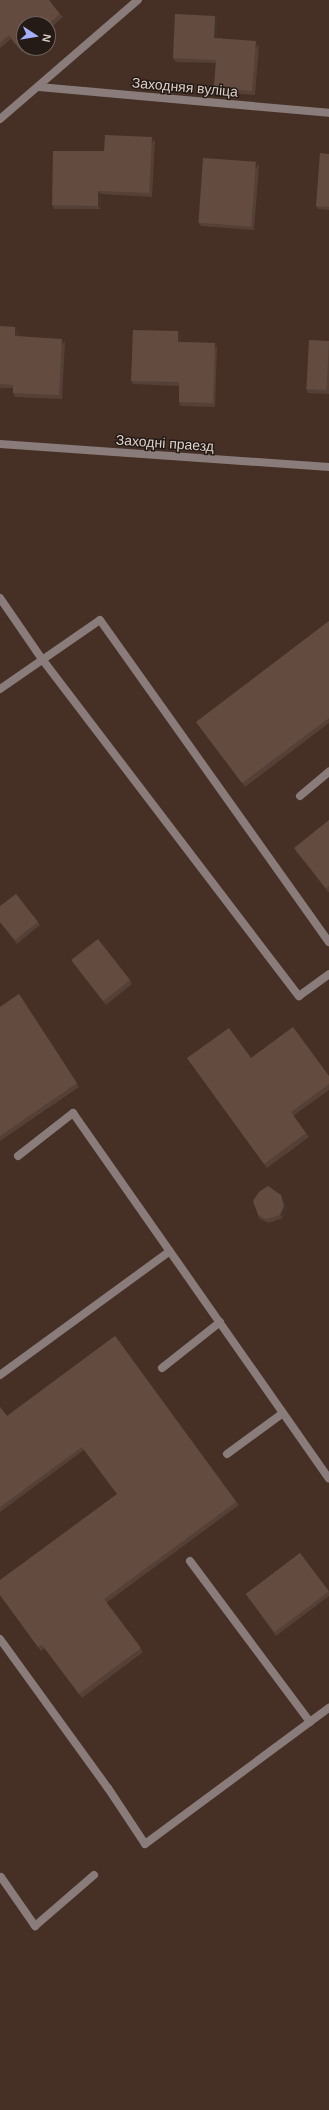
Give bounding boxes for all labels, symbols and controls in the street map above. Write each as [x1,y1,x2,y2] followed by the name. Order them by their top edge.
[16,16,56,56] north arrow
[40,33,53,43] text: N
[131,74,239,100] street label: Заходняя вуліца
[115,431,215,455] street label: Заходні праезд

